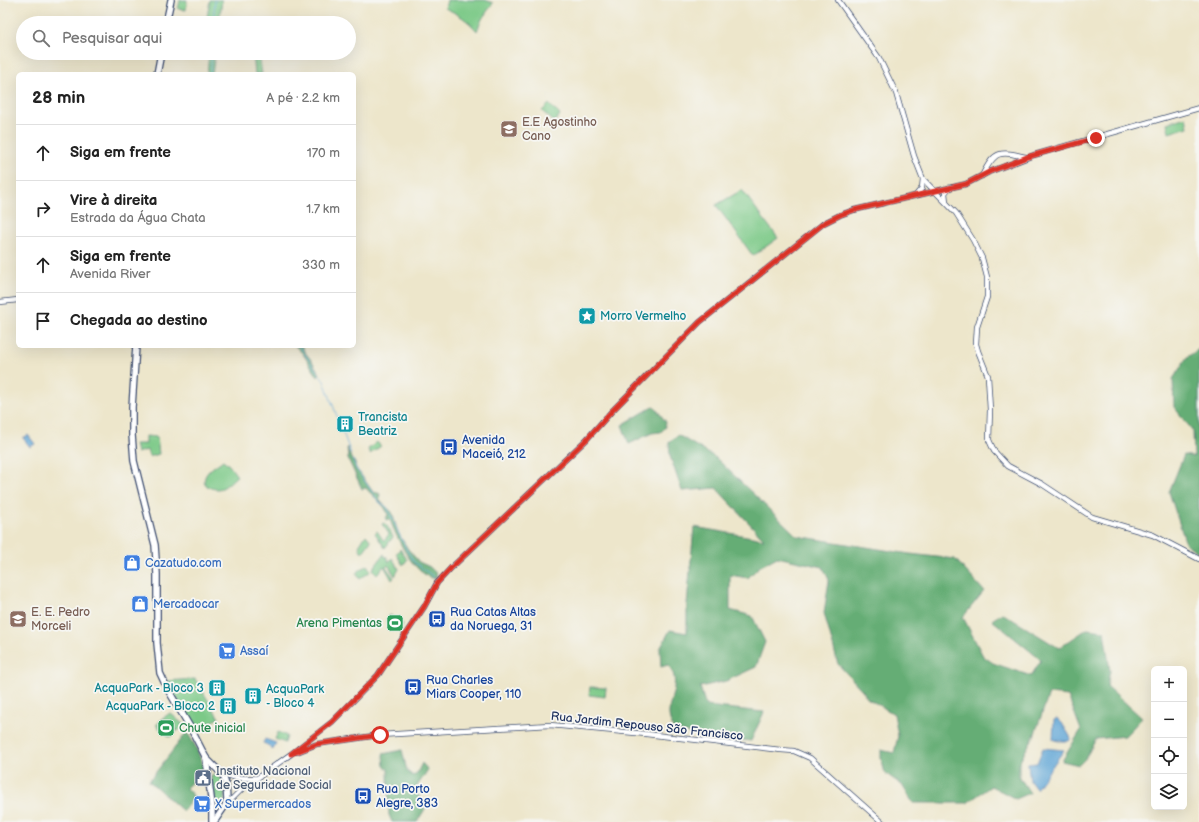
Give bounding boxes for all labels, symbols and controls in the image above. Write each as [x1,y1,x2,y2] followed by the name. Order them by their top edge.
[16,16,356,60] search box
[30,27,52,49] icon: search
[62,29,162,48] text: Pesquisar aqui
[32,88,85,108] text: 28 min
[266,90,340,106] text: A pé · 2.2 km
[522,115,597,144] place label: E.E Agostinho Cano
[499,119,519,139] school or university icon: E.E Agostinho Cano
[1087,129,1105,147] route end
[32,142,54,164] icon: ahead
[70,143,171,162] text: Siga em frente
[307,145,340,161] text: 170 m
[70,191,157,210] text: Vire à direita
[32,198,54,220] icon: right
[306,201,340,217] text: 1.7 km
[70,210,206,226] text: Estrada da Água Chata
[70,247,171,266] text: Siga em frente
[32,254,54,276] icon: ahead
[302,257,340,273] text: 330 m
[70,266,150,282] text: Avenida River
[577,306,597,326] place icon: Morro Vermelho
[600,309,687,324] place label: Morro Vermelho
[32,310,54,332] icon: arrive
[70,311,208,330] text: Chegada ao destino
[358,410,408,439] place label: Trancista Beatriz
[335,414,355,434] building icon: Trancista Beatriz
[462,433,526,462] place label: Avenida Maceió, 212
[439,437,459,457] bus stop icon: Avenida Maceió, 212
[122,553,142,573] shop icon: Cazatudo.com
[145,556,222,571] place label: Cazatudo.com
[130,594,150,614] shop icon: Mercadocar
[153,597,220,612] place label: Mercadocar
[31,605,90,634] place label: E. E. Pedro Morceli
[450,605,536,634] place label: Rua Catas Altas da Noruega, 31
[8,609,28,629] school or university icon: E. E. Pedro Morceli
[427,609,447,629] bus stop icon: Rua Catas Altas da Noruega, 31
[385,613,405,633] sports icon: Arena Pimentas
[296,616,382,631] place label: Arena Pimentas
[217,641,237,661] supermarket icon: Assaí
[240,644,269,659] place label: Assaí
[1151,666,1187,810] map controls
[1151,666,1187,702] button: +
[426,673,521,702] place label: Rua Charles Miars Cooper, 110
[403,677,423,697] bus stop icon: Rua Charles Miars Cooper, 110
[207,678,227,698] building icon: AcquaPark - Bloco 3
[95,681,204,696] place label: AcquaPark - Bloco 3
[266,682,324,711] place label: AcquaPark - Bloco 4
[243,686,263,706] building icon: AcquaPark - Bloco 4
[218,696,238,716] building icon: AcquaPark - Bloco 2
[106,699,215,714] place label: AcquaPark - Bloco 2
[1151,702,1187,738] button: −
[550,709,744,744] street label: Rua Jardim Repouso São Francisco
[156,718,176,738] sports icon: Chute inicial
[179,721,246,736] place label: Chute inicial
[371,726,389,744] route start
[1151,738,1187,774] button: locate
[216,764,332,793] place label: Instituto Nacional de Seguridade Social
[193,768,213,788] public building icon: Instituto Nacional de Seguridade Social
[1151,774,1187,810] button: layers
[376,782,438,811] place label: Rua Porto Alegre, 383
[353,786,373,806] bus stop icon: Rua Porto Alegre, 383
[192,794,212,814] supermarket icon: X Supermercados
[214,797,311,812] place label: X Supermercados

